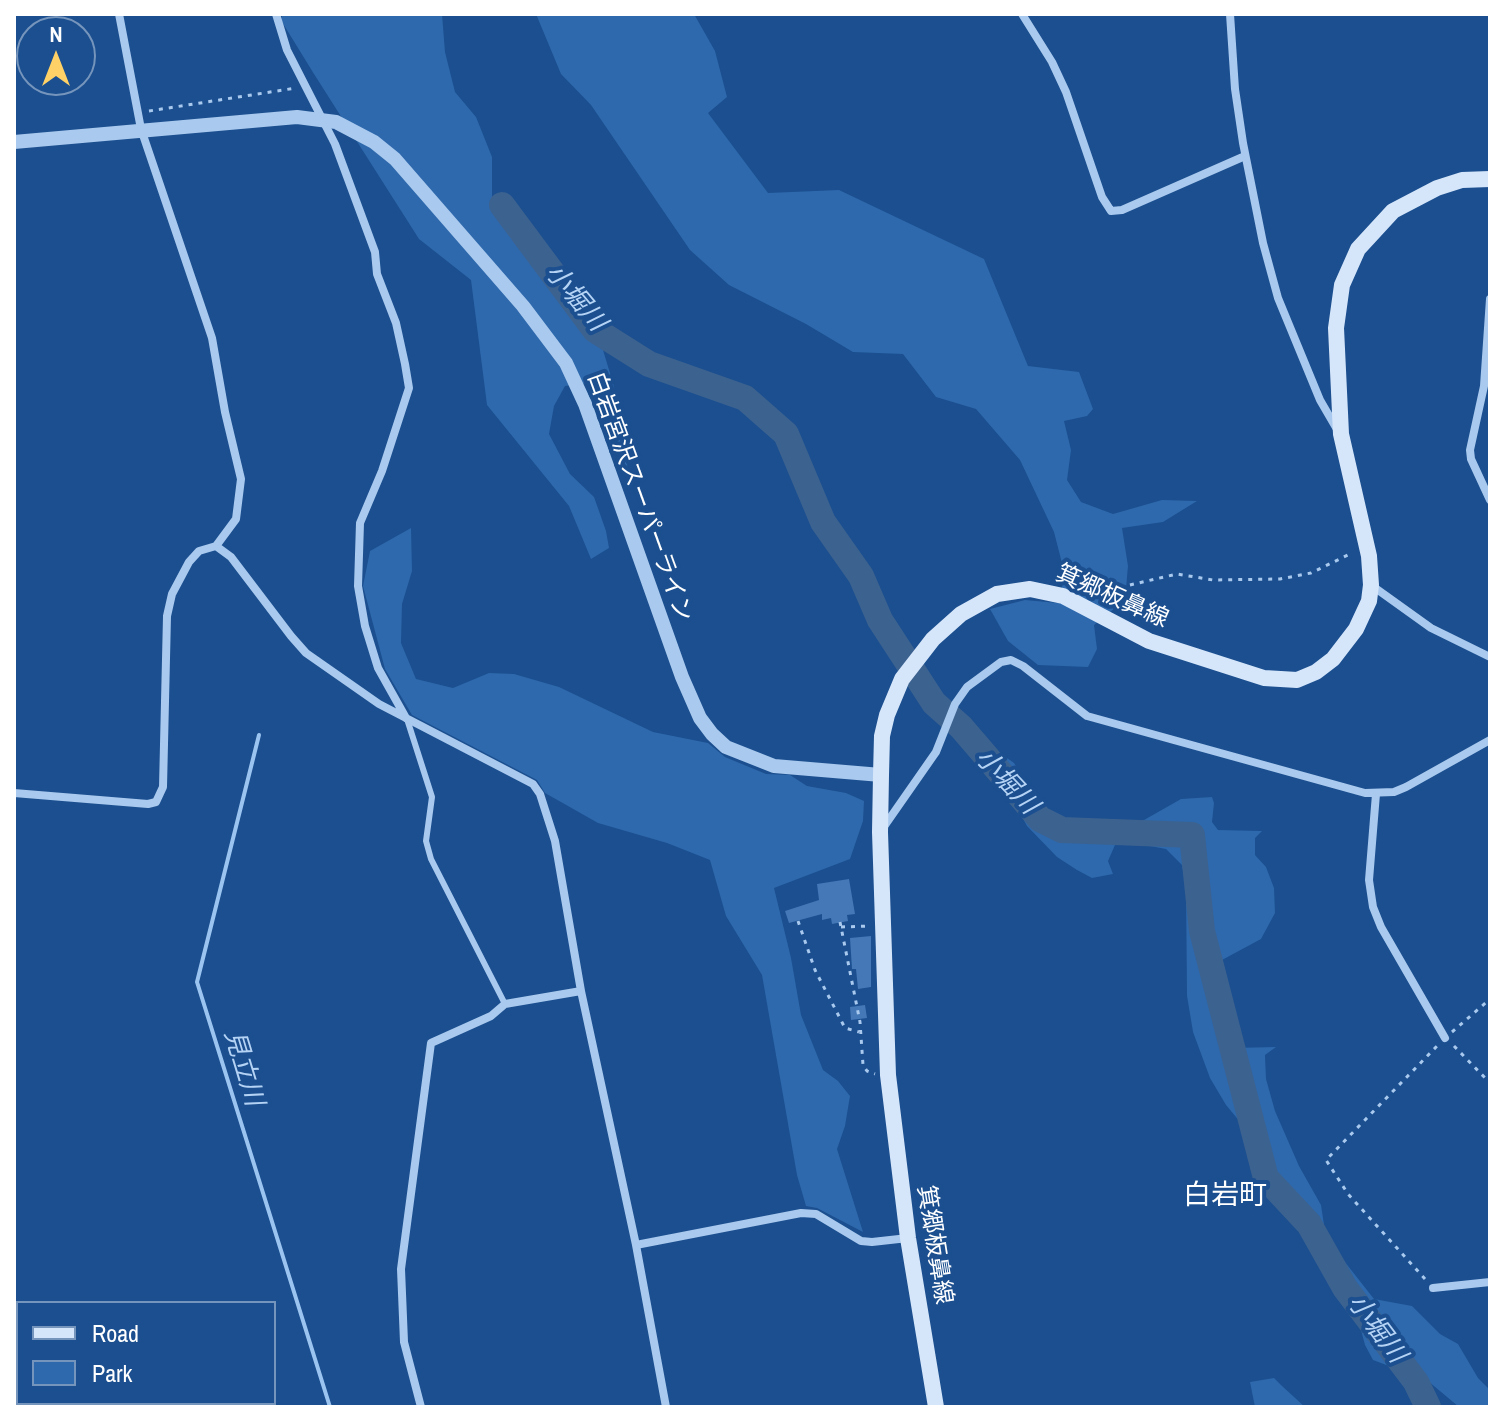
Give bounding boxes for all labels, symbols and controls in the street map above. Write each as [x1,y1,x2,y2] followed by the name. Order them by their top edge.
[16,16,96,96] north arrow
[49,19,63,49] text: N
[538,258,612,338] water label: 小堀川
[580,368,698,626] street label: 白岩宮沢スーパーライン
[1051,559,1173,635] street label: 箕郷板鼻線
[968,743,1044,821] water label: 小堀川
[217,1026,269,1110] water label: 見立川
[1183,1179,1267,1213] district label: 白岩町
[910,1183,958,1307] street label: 箕郷板鼻線
[1340,1288,1412,1370] water label: 小堀川
[16,1301,276,1405] legend
[92,1317,139,1349] text: Road
[92,1357,132,1389] text: Park

